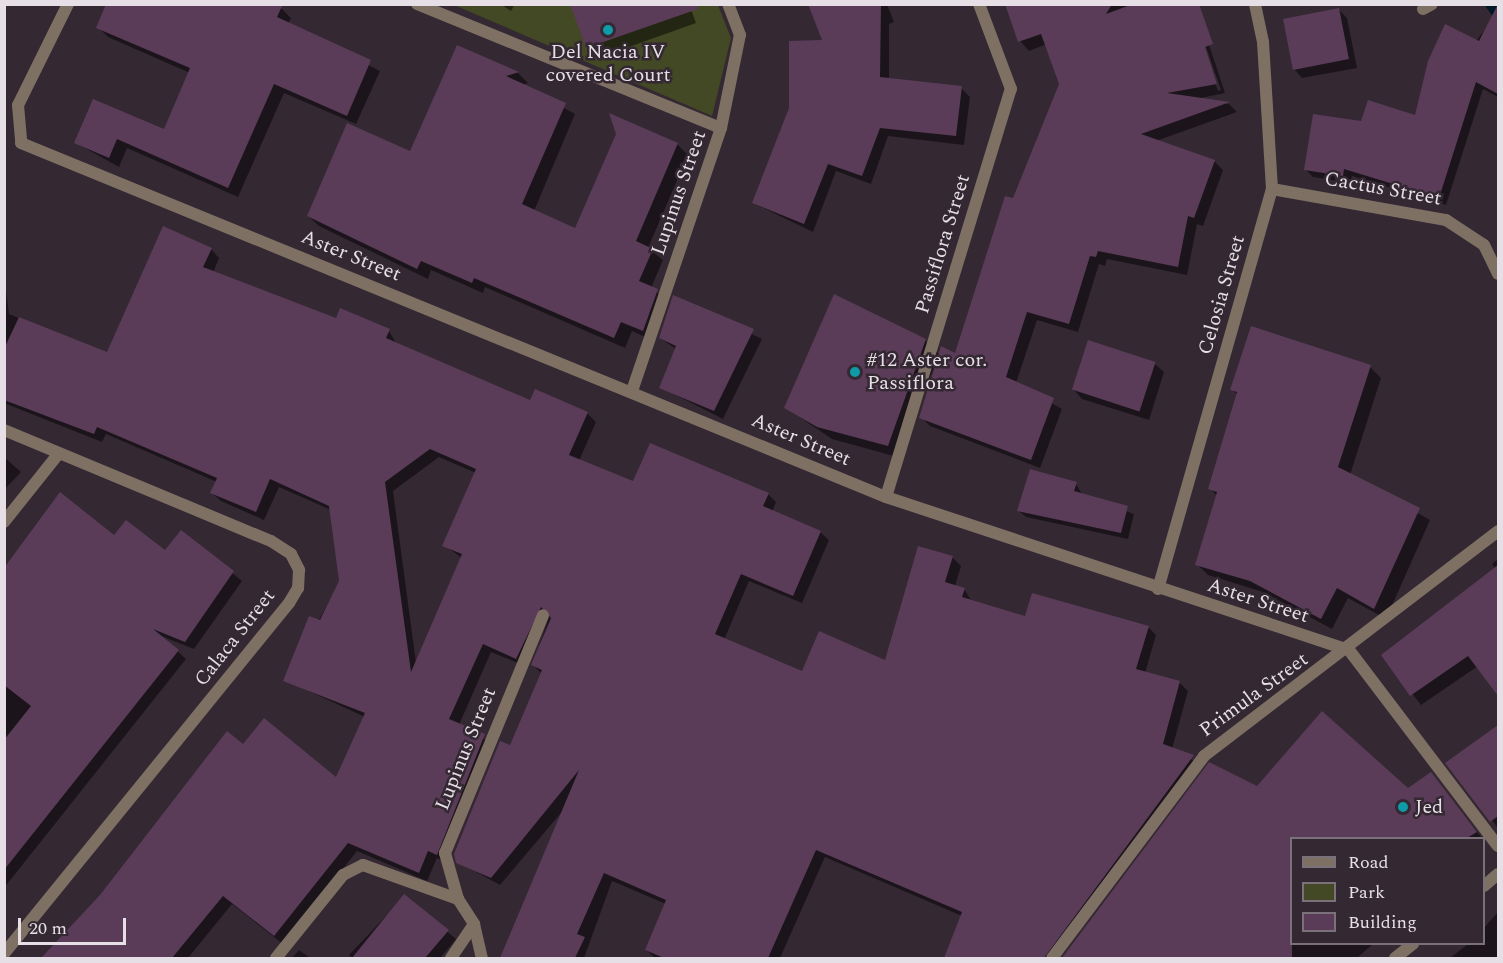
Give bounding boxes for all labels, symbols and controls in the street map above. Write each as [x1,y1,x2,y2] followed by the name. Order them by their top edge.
[601,23,615,37] marker: Del Nacia IV covered Court
[545,40,671,87] place label: Del Nacia IV covered Court
[646,127,712,259] street label: Lupinus Street
[1323,167,1443,211] street label: Cactus Street
[910,171,976,317] street label: Passiflora Street
[298,225,404,287] street label: Aster Street
[1194,233,1250,357] street label: Celosia Street
[867,348,987,395] place label: #12 Aster cor. Passiflora
[848,365,862,379] marker: #12 Aster cor. Passiflora
[748,408,854,472] street label: Aster Street
[1204,573,1312,629] street label: Aster Street
[190,585,280,691] street label: Calaca Street
[1195,648,1313,742] street label: Primula Street
[430,684,502,814] street label: Lupinus Street
[1415,795,1443,819] place label: Jed
[1396,800,1410,814] marker: Jed
[1290,837,1485,945] legend
[1348,849,1389,876] text: Road
[1348,879,1385,906] text: Park
[21,906,129,944] scale bar
[1348,909,1417,936] text: Building
[29,915,67,942] text: 20 m

